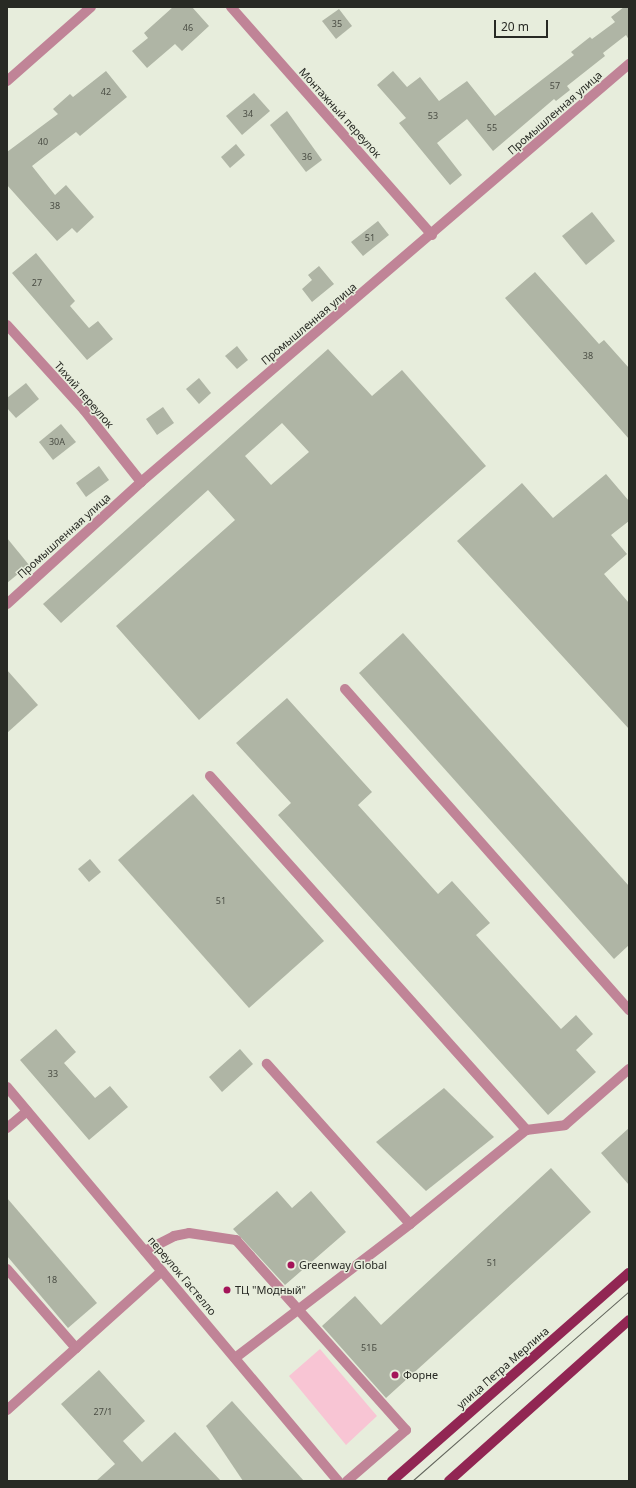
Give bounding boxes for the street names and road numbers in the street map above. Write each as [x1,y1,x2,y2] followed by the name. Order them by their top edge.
[296,65,384,161] street label: Монтажный переулок
[505,69,605,157] street label: Промышленная улица
[259,280,359,368] street label: Промышленная улица
[52,359,116,431] street label: Тихий переулок
[15,491,113,581] street label: Промышленная улица
[145,1234,219,1318] street label: переулок Гастелло
[454,1324,552,1412] street label: улица Петра Мерлина

